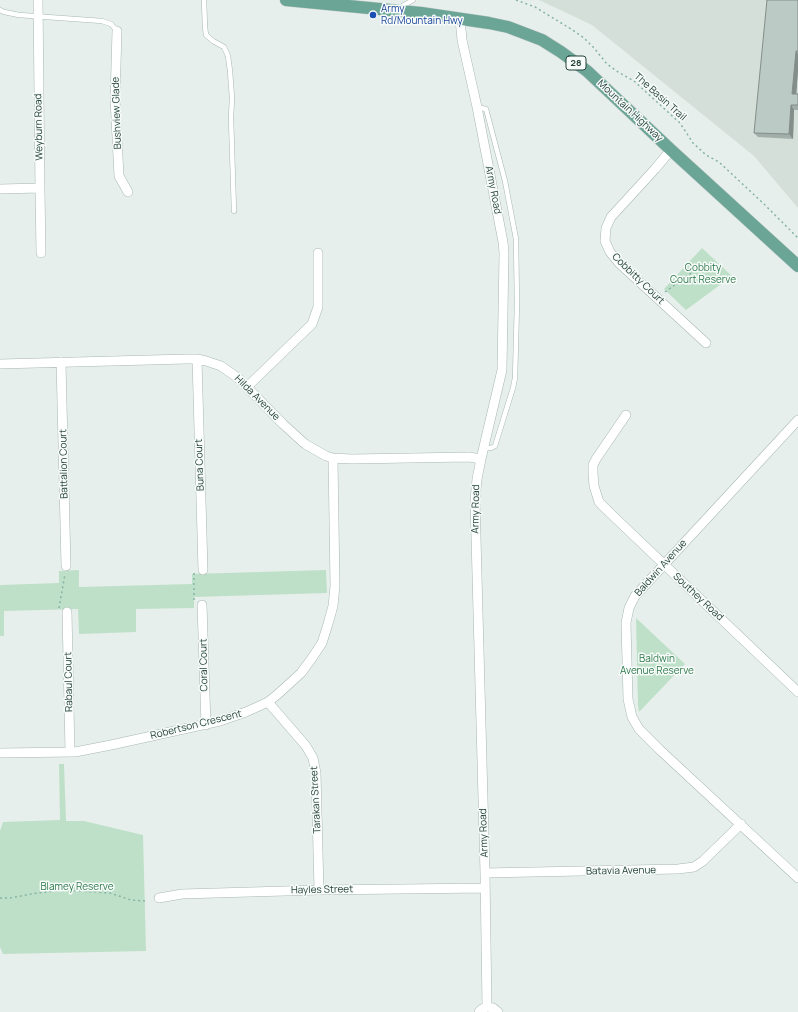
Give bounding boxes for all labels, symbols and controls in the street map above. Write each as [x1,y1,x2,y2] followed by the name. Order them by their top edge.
[381,3,463,26] place label: Army Rd/Mountain Hwy
[368,10,378,20] marker: Army Rd/Mountain Hwy
[566,56,586,70] road number: 28
[631,70,689,124] street label: The Basin Trail
[110,76,124,150] street label: Bushview Glade
[595,78,665,144] street label: Mountain Highway
[32,93,46,161] street label: Weyburn Road
[482,165,504,215] street label: Army Road
[609,251,667,307] street label: Cobbitty Court
[670,262,736,286] park label: Cobbity Court Reserve
[232,373,282,423] street label: Hilda Avenue
[57,429,71,499] street label: Battalion Court
[193,439,207,491] street label: Buna Court
[470,484,482,534] street label: Army Road
[632,537,690,599] street label: Baldwin Avenue
[670,571,726,623] street label: Southey Road
[198,638,210,692] street label: Coral Court
[62,652,76,712] street label: Rabaul Court
[620,653,694,676] park label: Baldwin Avenue Reserve
[149,708,243,742] street label: Robertson Crescent
[308,766,324,834] street label: Tarakan Street
[477,808,491,858] street label: Army Road
[586,864,656,878] street label: Batavia Avenue
[40,881,114,893] park label: Blamey Reserve
[291,883,353,897] street label: Hayles Street

